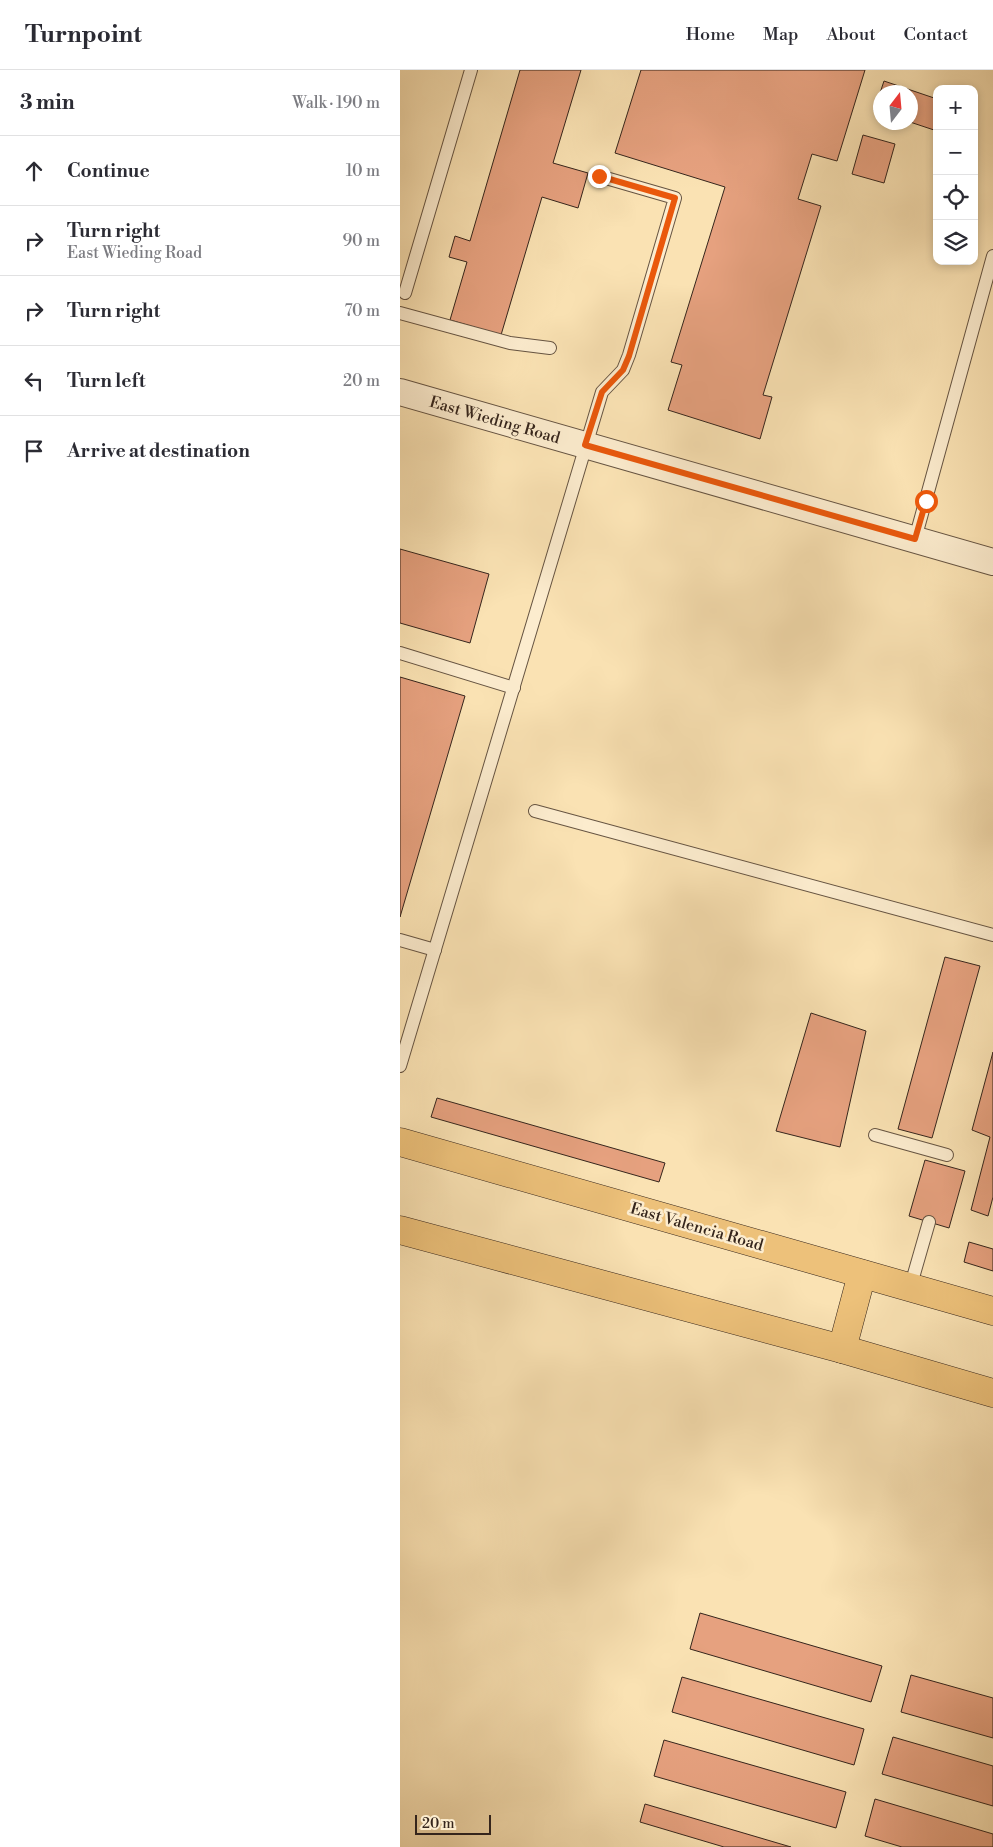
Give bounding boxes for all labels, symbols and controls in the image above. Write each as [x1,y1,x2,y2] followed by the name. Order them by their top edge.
[25,20,142,50] text: Turnpoint
[686,23,735,46] text: Home
[763,23,799,46] text: Map
[827,23,876,46] text: About
[904,23,968,46] text: Contact
[873,85,918,130] north arrow
[933,85,978,265] map controls
[933,85,978,130] button: +
[20,90,75,116] text: 3 min
[292,93,380,113] text: Walk · 190 m
[933,130,978,175] button: −
[20,157,48,185] icon: ahead
[67,159,150,183] text: Continue
[346,161,380,181] text: 10 m
[588,165,611,188] route end
[933,175,978,220] button: locate
[67,219,160,243] text: Turn right
[933,220,978,265] button: layers
[20,227,48,255] icon: right
[342,231,380,251] text: 90 m
[67,243,202,263] text: East Wieding Road
[20,297,48,325] icon: right
[67,299,160,323] text: Turn right
[344,301,380,321] text: 70 m
[20,367,48,395] icon: left
[67,369,146,393] text: Turn left
[343,371,380,391] text: 20 m
[427,392,562,448] street label: East Wieding Road
[20,437,48,465] icon: arrive
[67,439,250,463] text: Arrive at destination
[915,490,938,513] route start
[628,1198,766,1256] street label: East Valencia Road
[415,1812,491,1835] scale bar
[422,1815,454,1833] text: 20 m

